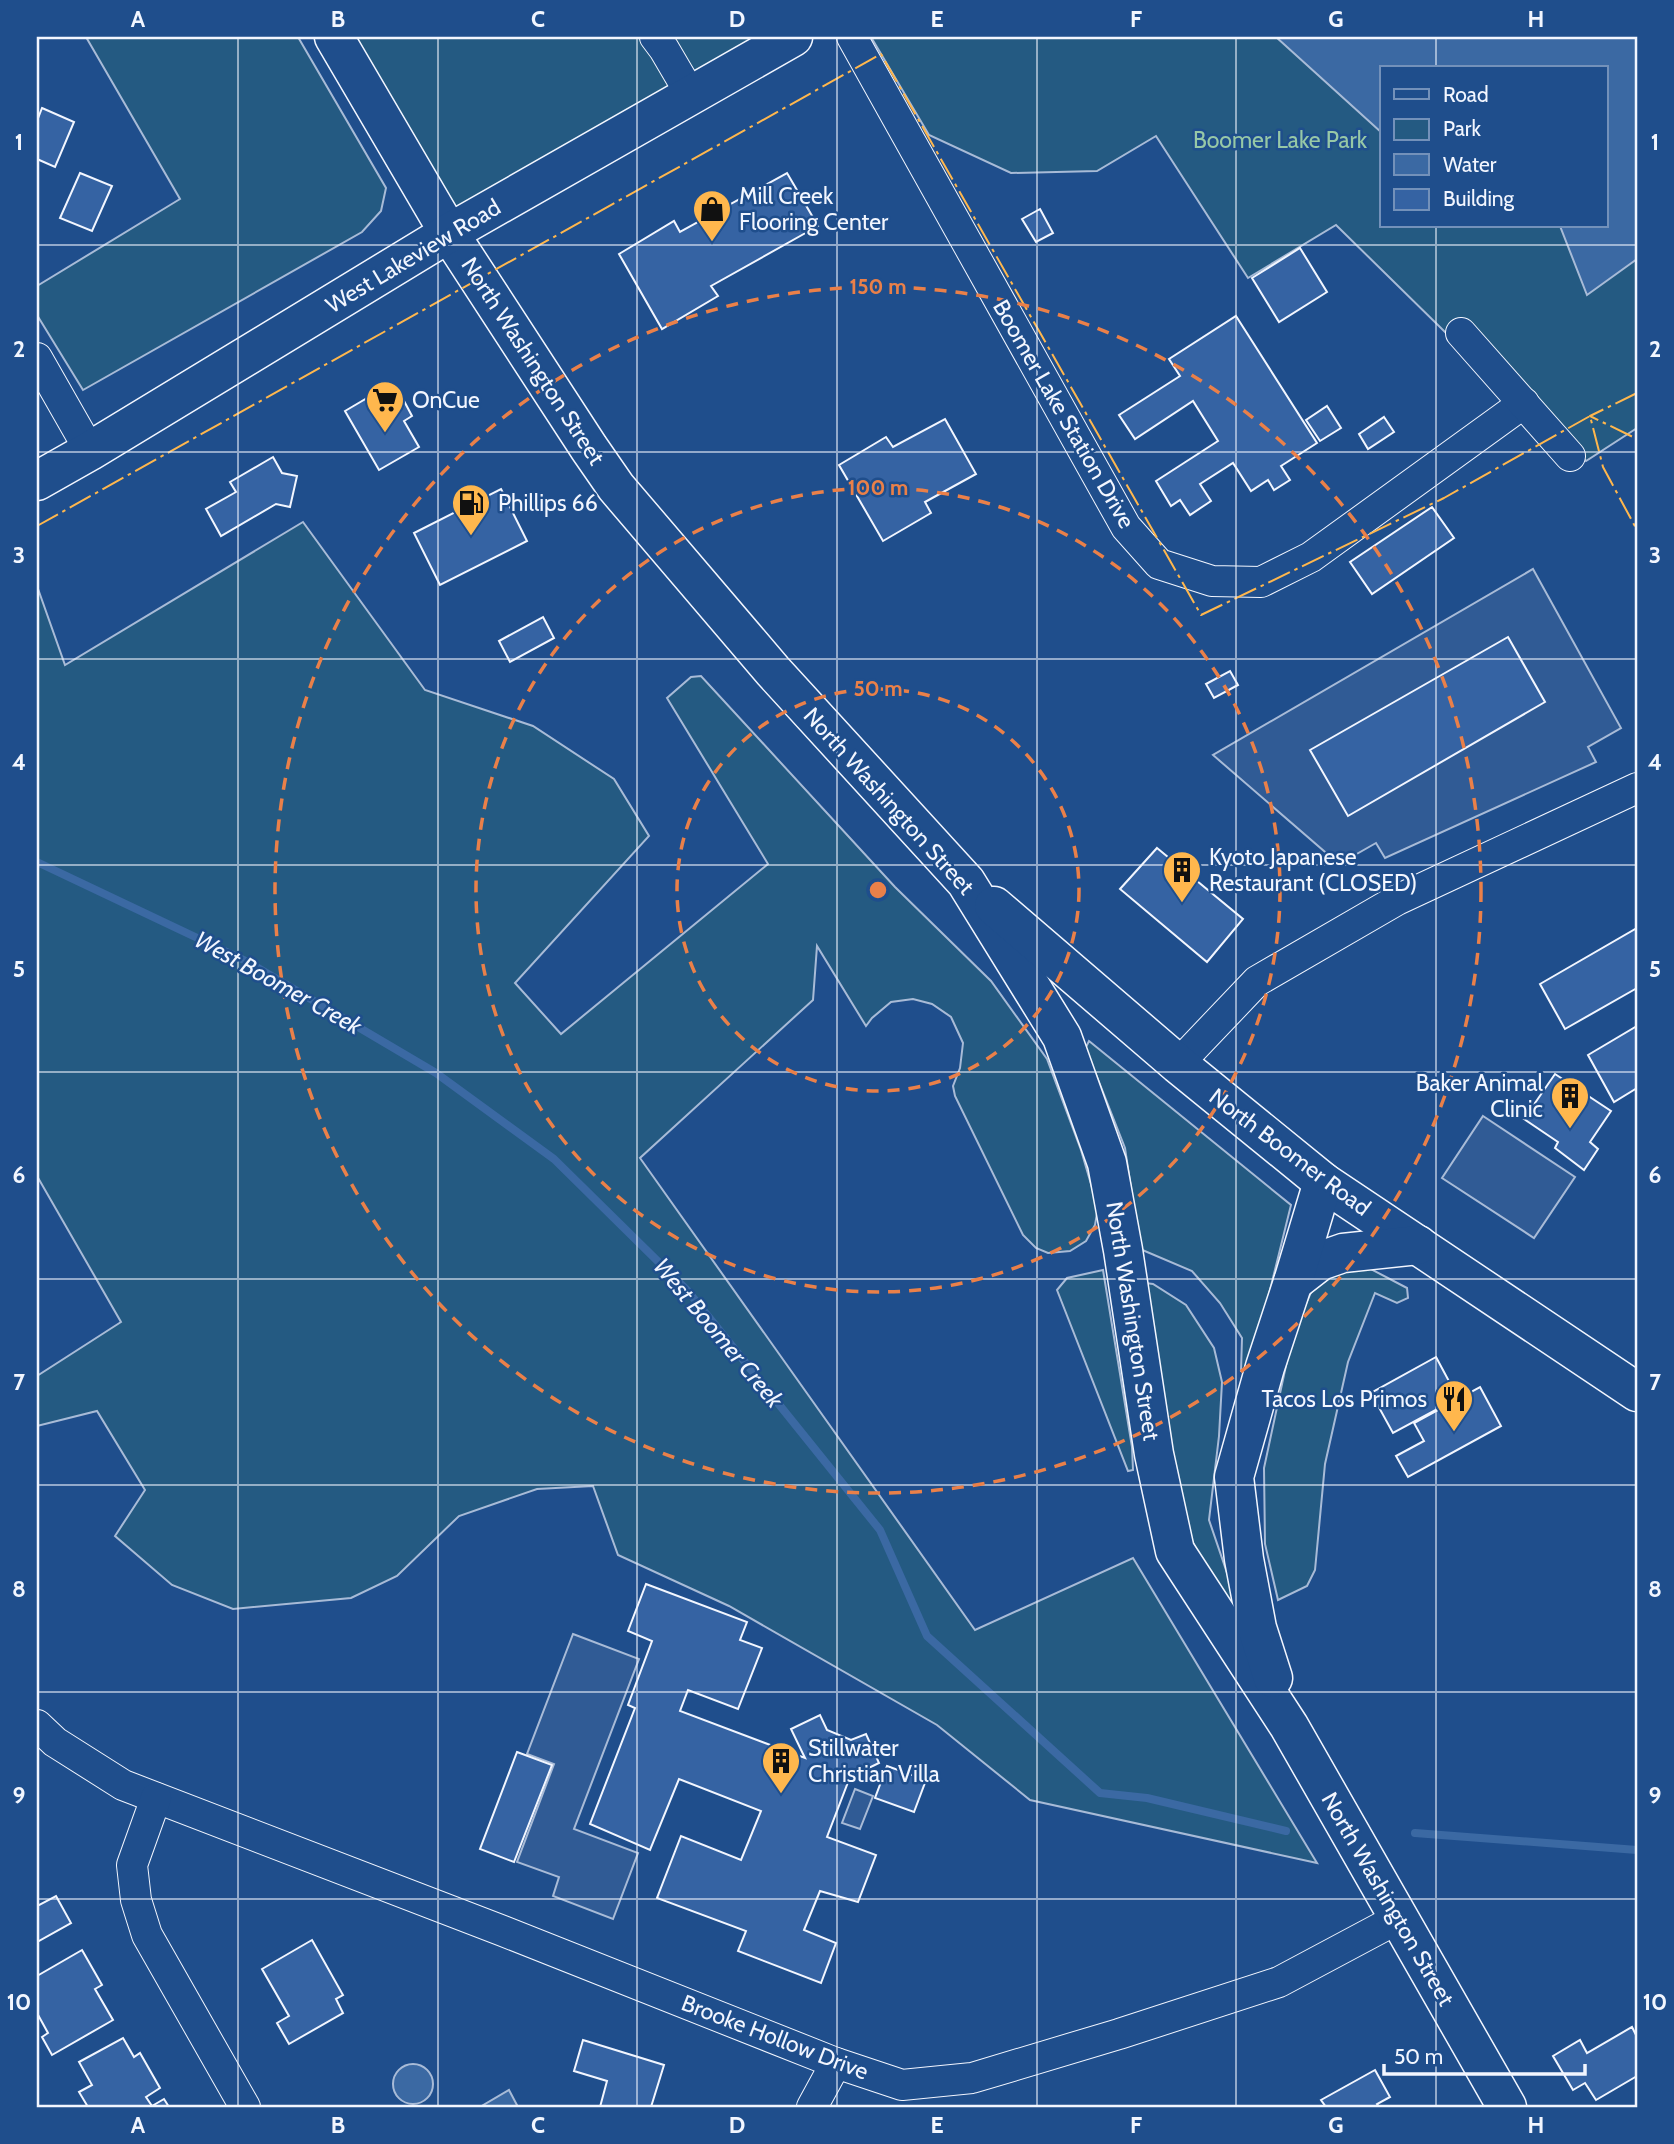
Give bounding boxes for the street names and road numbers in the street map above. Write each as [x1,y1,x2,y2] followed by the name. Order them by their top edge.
[321,193,505,319] street label: West Lakeview Road
[455,252,611,470] street label: North Washington Street
[987,295,1141,533] street label: Boomer Lake Station Drive
[798,702,980,900] street label: North Washington Street
[1204,1082,1376,1222] street label: North Boomer Road
[1100,1199,1166,1443] street label: North Washington Street
[1315,1787,1461,2011] street label: North Washington Street
[678,1988,873,2086] street label: Brooke Hollow Drive

